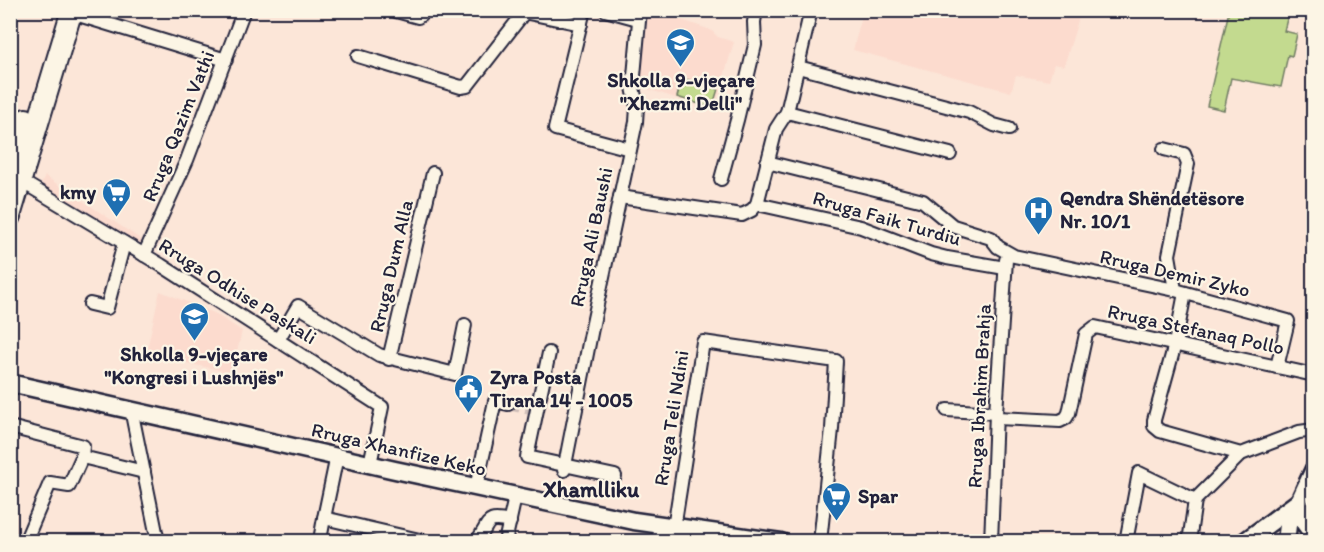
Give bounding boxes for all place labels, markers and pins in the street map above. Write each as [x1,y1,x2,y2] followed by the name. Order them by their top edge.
[665,26,697,68] school or university icon: Shkolla 9-vjeçare "Xhezmi Delli"
[607,68,755,115] place label: Shkolla 9-vjeçare "Xhezmi Delli"
[101,176,133,218] supermarket icon: kmy
[60,180,97,205] place label: kmy
[1060,186,1245,233] place label: Qendra Shëndetësore Nr. 10/1
[1023,194,1055,236] hospital icon: Qendra Shëndetësore Nr. 10/1
[178,300,210,342] school or university icon: Shkolla 9-vjeçare "Kongresi i Lushnjës"
[104,342,284,390] place label: Shkolla 9-vjeçare "Kongresi i Lushnjës"
[489,365,633,412] place label: Zyra Posta Tirana 14 - 1005
[453,372,485,414] public building icon: Zyra Posta Tirana 14 - 1005
[821,480,853,522] supermarket icon: Spar
[858,484,898,509] place label: Spar

